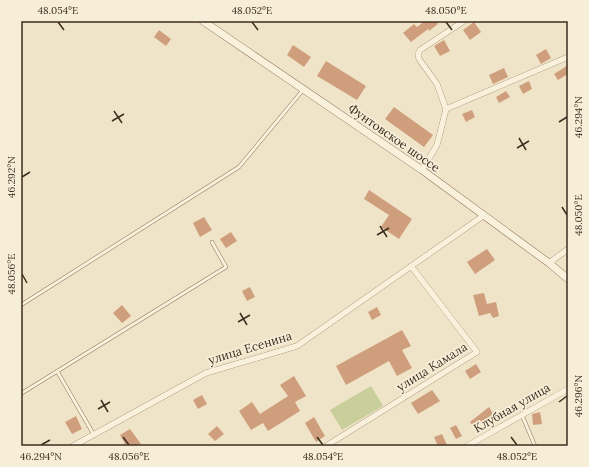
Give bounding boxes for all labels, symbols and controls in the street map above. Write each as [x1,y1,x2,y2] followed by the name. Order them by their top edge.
[38,4,78,17] text: 48.054°E
[232,4,272,17] text: 48.052°E
[425,4,467,17] text: 48.050°E
[572,96,585,138] text: 46.294°N
[346,100,443,175] street label: Фунтовское шоссе
[5,156,18,198] text: 46.292°N
[572,194,585,236] text: 48.050°E
[5,253,18,295] text: 48.056°E
[206,328,293,367] street label: улица Есенина
[394,339,470,394] street label: улица Камала
[572,374,585,417] text: 46.296°N
[471,380,553,436] street label: Клубная улица
[20,450,62,463] text: 46.294°N
[108,450,150,463] text: 48.056°E
[303,450,343,463] text: 48.054°E
[497,450,537,463] text: 48.052°E

